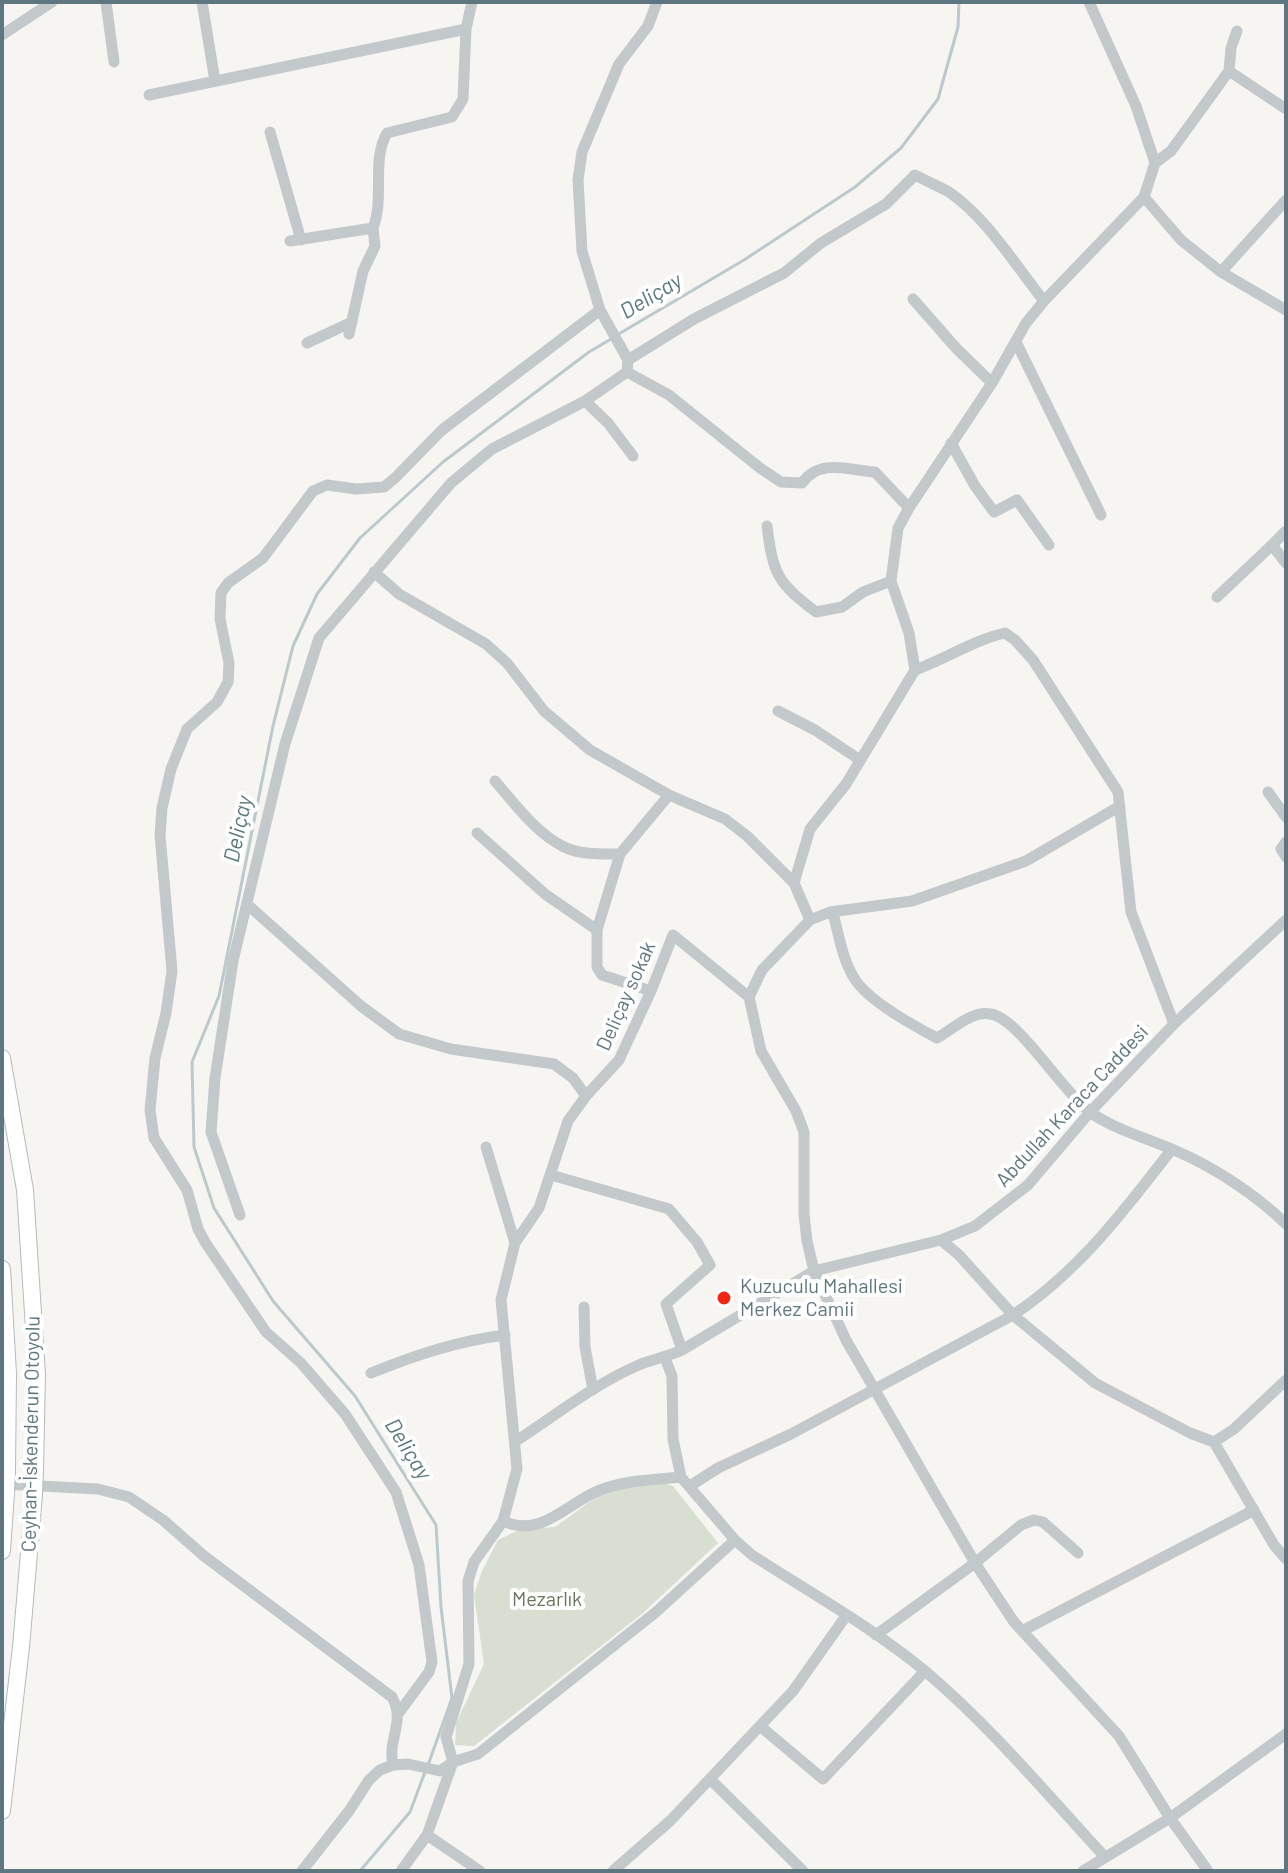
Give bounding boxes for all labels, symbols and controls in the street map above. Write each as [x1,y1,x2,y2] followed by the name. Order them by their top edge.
[615,267,687,325] water label: Deliçay
[218,793,258,865] water label: Deliçay
[591,938,661,1054] street label: Deliçay sokak
[991,1020,1153,1192] street label: Abdullah Karaca Caddesi
[740,1274,903,1321] place label: Kuzuculu Mahallesi Merkez Camii
[715,1289,733,1307] marker: Kuzuculu Mahallesi Merkez Camii
[17,1316,45,1552] street label: Ceyhan-İskenderun Otoyolu
[379,1413,437,1485] water label: Deliçay
[512,1587,582,1611] park label: Mezarlık

